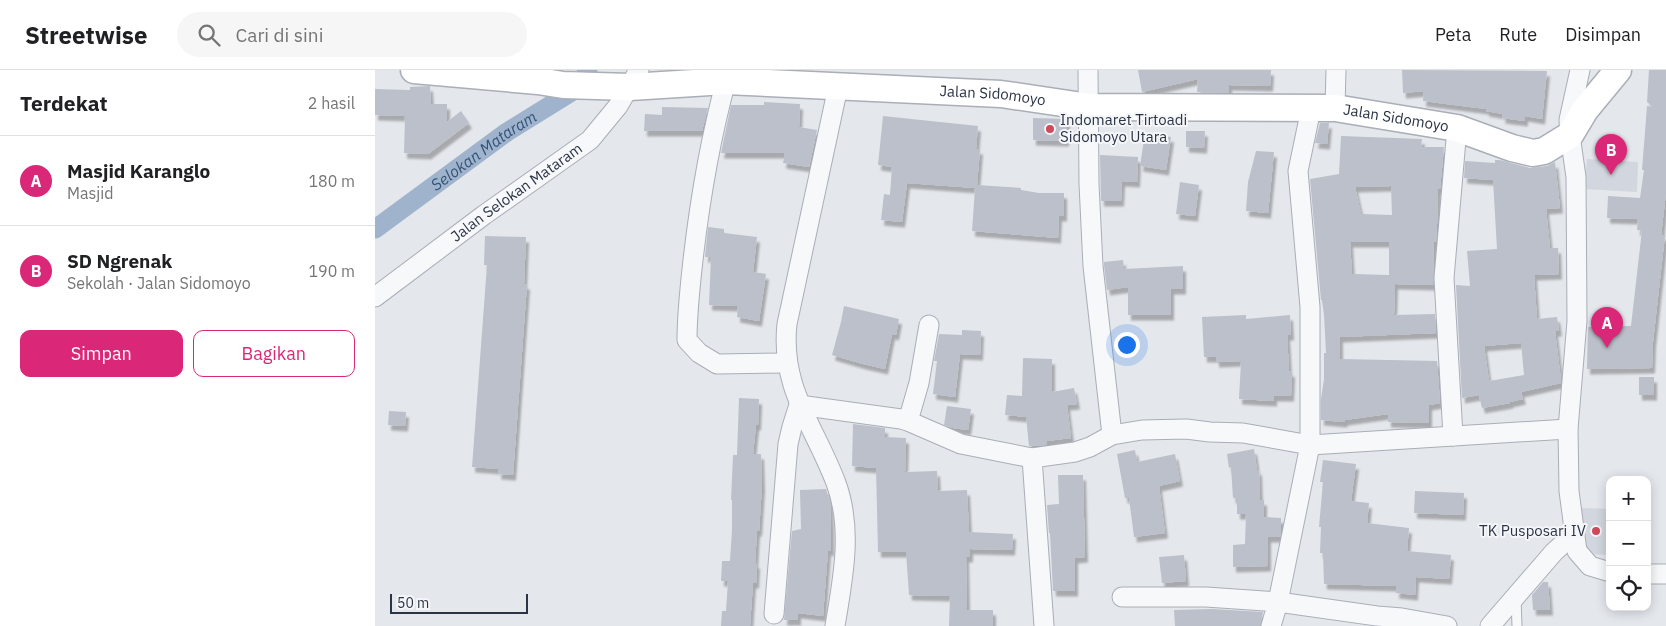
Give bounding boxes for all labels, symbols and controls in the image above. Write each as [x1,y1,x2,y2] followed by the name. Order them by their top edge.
[177,12,527,57] search box
[25,19,147,51] text: Streetwise
[195,21,223,49] icon: search
[235,23,323,47] text: Cari di sini
[1435,23,1471,46] text: Peta
[1499,23,1537,46] text: Rute
[1565,23,1641,46] text: Disimpan
[939,81,1047,109] street label: Jalan Sidomoyo
[20,89,108,117] text: Terdekat
[308,93,355,113] text: 2 hasil
[1342,99,1450,135] street label: Jalan Sidomoyo
[427,106,540,195] water label: Selokan Mataram
[1060,110,1187,146] place label: Indomaret Tirtoadi Sidomoyo Utara
[1044,123,1056,135] marker: Indomaret Tirtoadi Sidomoyo Utara
[1595,134,1627,175] pin: B
[447,139,586,246] street label: Jalan Selokan Mataram
[67,159,210,183] text: Masjid Karanglo
[31,171,41,191] text: A
[308,171,355,191] text: 180 m
[67,183,114,203] text: Masjid
[67,249,172,273] text: SD Ngrenak
[31,261,41,281] text: B
[308,261,355,281] text: 190 m
[67,273,251,293] text: Sekolah · Jalan Sidomoyo
[1591,307,1623,348] pin: A
[20,330,183,377] button: Simpan
[193,330,355,377] button: Bagikan
[1114,332,1140,358] your location
[1606,476,1651,611] map controls
[1606,476,1651,521] button: +
[1479,521,1586,540] place label: TK Pusposari IV
[1606,521,1651,566] button: −
[1590,525,1602,537] marker: TK Pusposari IV
[1606,566,1651,611] button: locate
[390,591,527,614] scale bar
[397,594,429,612] text: 50 m

